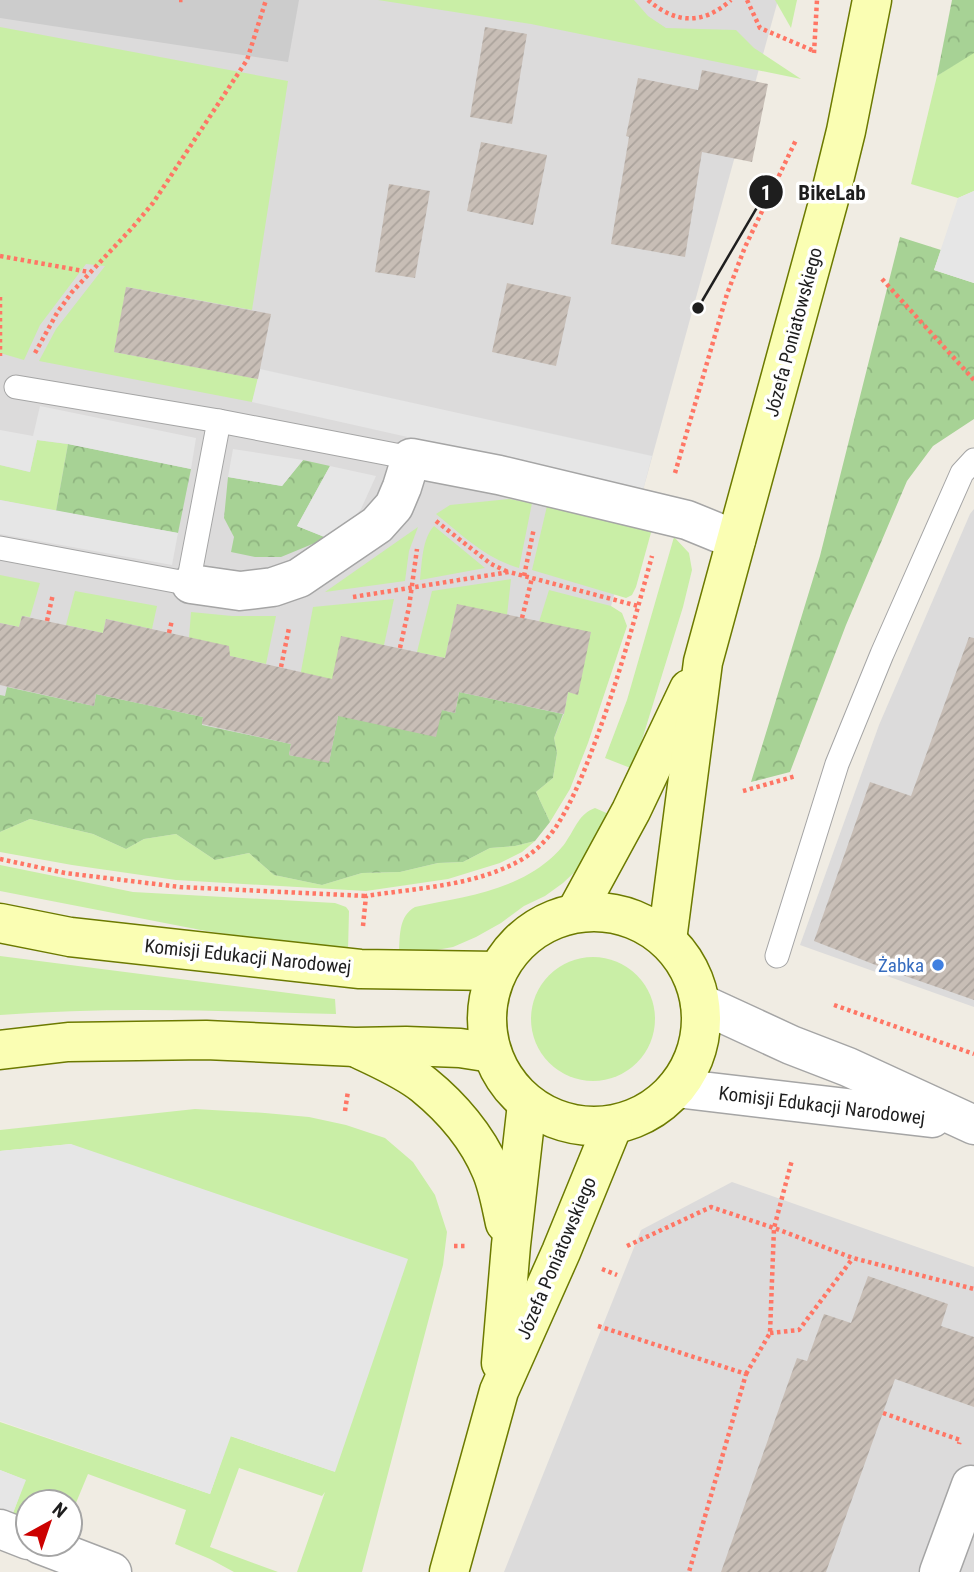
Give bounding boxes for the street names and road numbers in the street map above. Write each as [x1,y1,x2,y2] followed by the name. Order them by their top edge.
[760,245,827,419] street label: Józefa Poniatowskiego
[143,934,352,979] street label: Komisji Edukacji Narodowej
[717,1081,926,1130] street label: Komisji Edukacji Narodowej
[512,1173,601,1343] street label: Józefa Poniatowskiego

